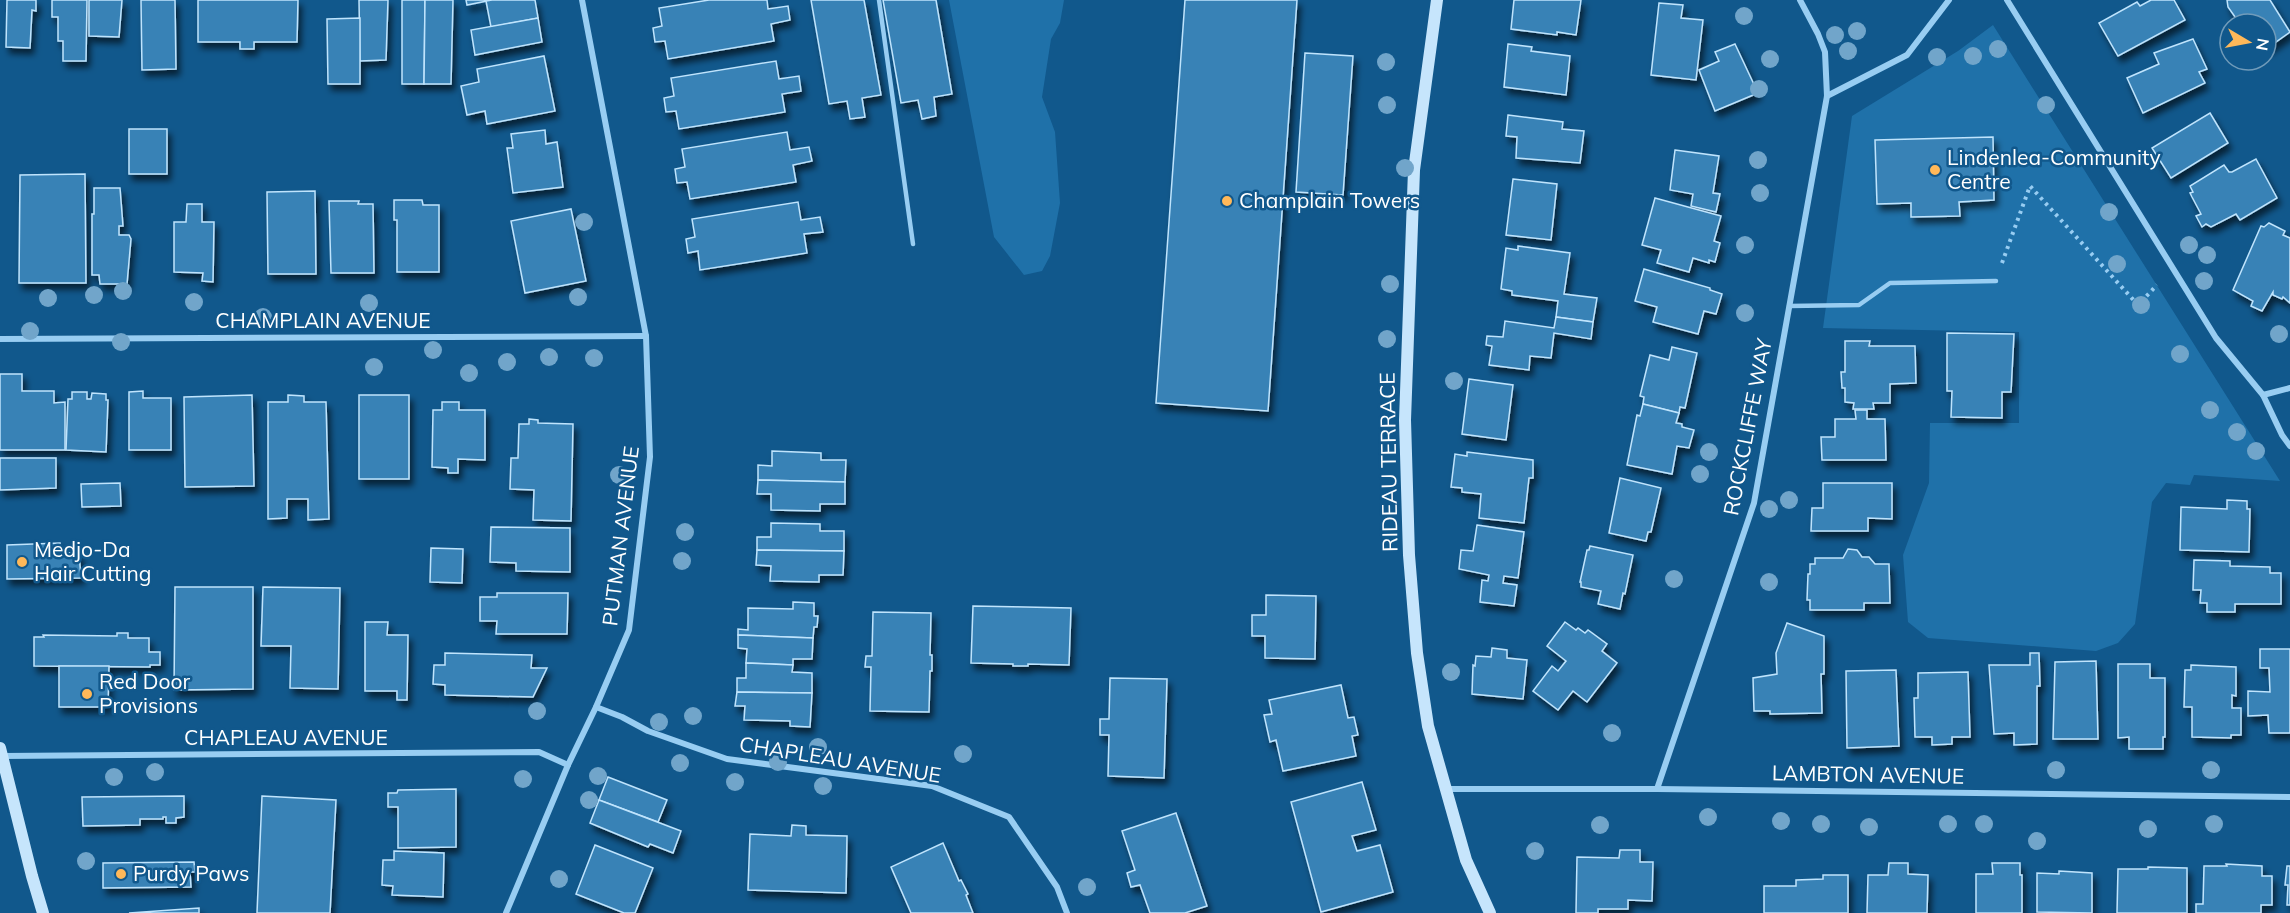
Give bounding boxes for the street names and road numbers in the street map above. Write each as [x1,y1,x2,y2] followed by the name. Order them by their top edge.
[215,307,431,333] street label: CHAMPLAIN AVENUE
[1717,336,1777,517] street label: ROCKCLIFFE WAY
[1373,372,1403,552] street label: RIDEAU TERRACE
[596,444,644,627] street label: PUTMAN AVENUE
[184,724,388,750] street label: CHAPLEAU AVENUE
[737,730,943,788] street label: CHAPLEAU AVENUE
[1772,759,1964,789] street label: LAMBTON AVENUE

